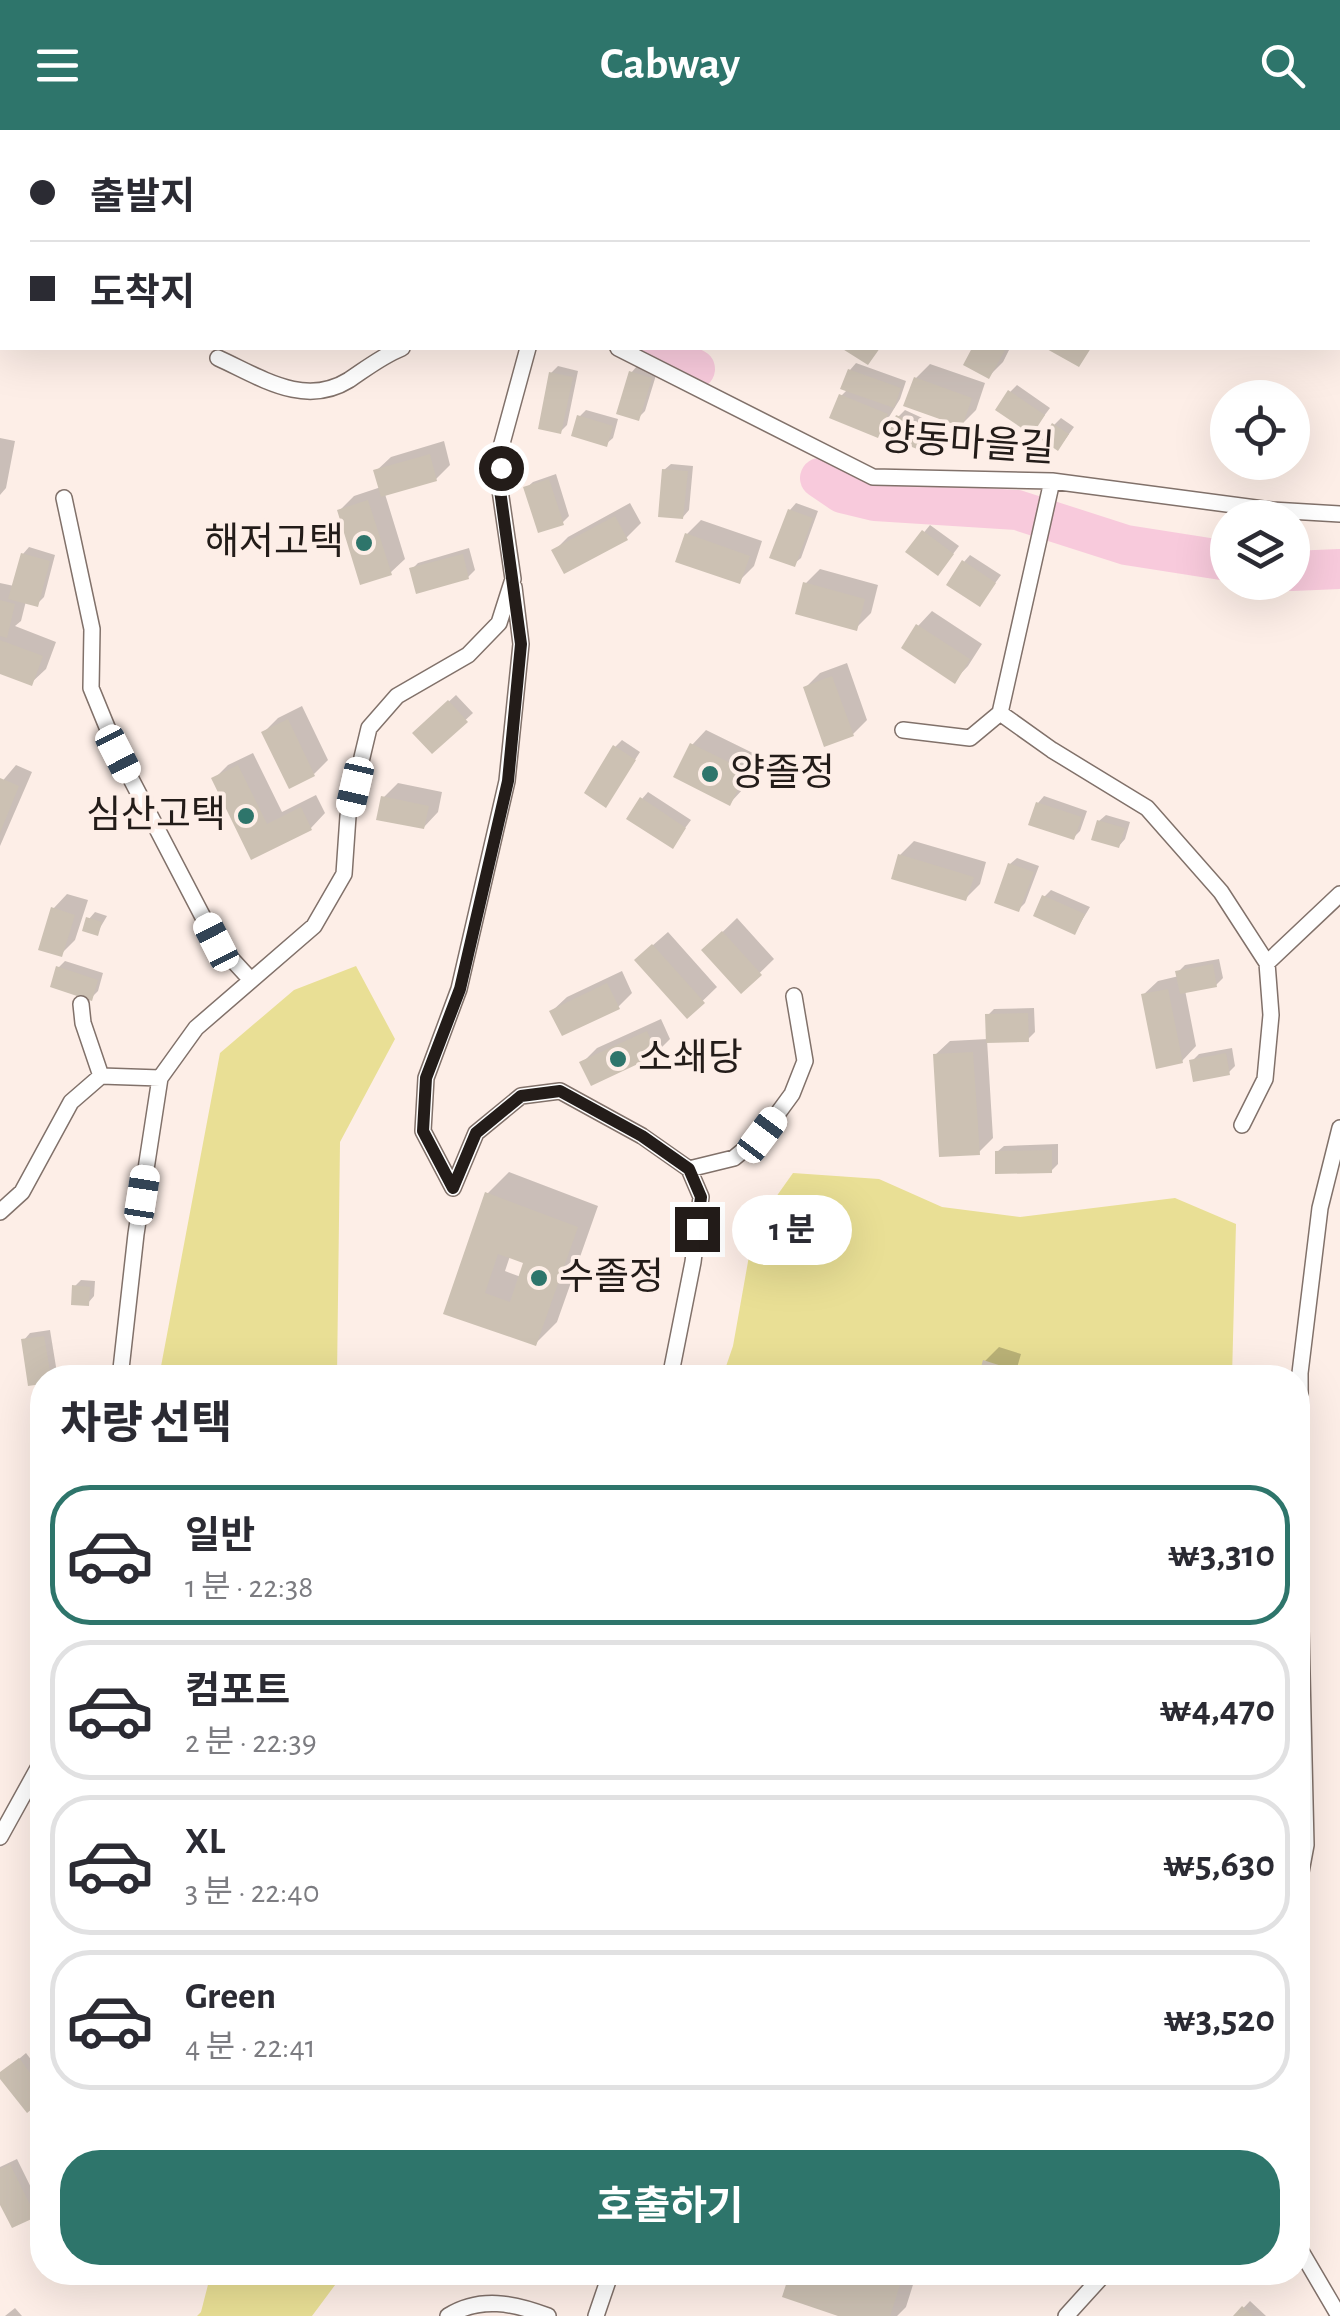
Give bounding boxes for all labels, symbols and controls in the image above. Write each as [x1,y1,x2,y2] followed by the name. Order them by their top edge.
[30,38,85,93] icon: menu
[1255,38,1310,93] icon: search
[600,42,740,87] text: Cabway
[90,179,195,217] text: 출발지
[90,275,195,313] text: 도착지
[1210,380,1310,600] map controls
[1210,380,1310,480] button: locate
[878,417,1056,469] street label: 양동마을길
[479,446,524,491] route start
[1210,500,1310,600] button: layers
[204,522,344,562] place label: 해저고택
[353,532,375,554] marker: 해저고택
[91,720,145,788] car
[730,753,835,793] place label: 양졸정
[334,754,376,820] car
[699,763,721,785] marker: 양졸정
[86,795,226,835] place label: 심산고택
[235,805,257,827] marker: 심산고택
[189,908,243,976] car
[638,1038,743,1078] place label: 소쇄당
[607,1048,629,1070] marker: 소쇄당
[732,1102,792,1168] car
[122,1163,162,1227] car
[732,1194,852,1264] callout: 1 분
[675,1207,720,1252] route end
[769,1214,815,1246] text: 1 분
[559,1257,664,1297] place label: 수졸정
[528,1267,550,1289] marker: 수졸정
[60,1402,232,1447] text: 차량 선택
[65,1510,155,1600] icon: car
[185,1518,255,1556] text: 일반
[1167,1536,1275,1574] text: ₩3,310
[185,1571,313,1603] text: 1 분 · 22:38
[65,1665,155,1755] icon: car
[185,1673,290,1711] text: 컴포트
[1159,1691,1275,1729] text: ₩4,470
[185,1726,317,1758] text: 2 분 · 22:39
[65,1820,155,1910] icon: car
[185,1823,225,1861] text: XL
[1163,1846,1275,1884] text: ₩5,630
[185,1876,320,1908] text: 3 분 · 22:40
[65,1975,155,2065] icon: car
[185,1978,276,2016] text: Green
[1163,2001,1275,2039] text: ₩3,520
[185,2031,316,2063] text: 4 분 · 22:41
[60,2150,1280,2265] button: 호출하기

